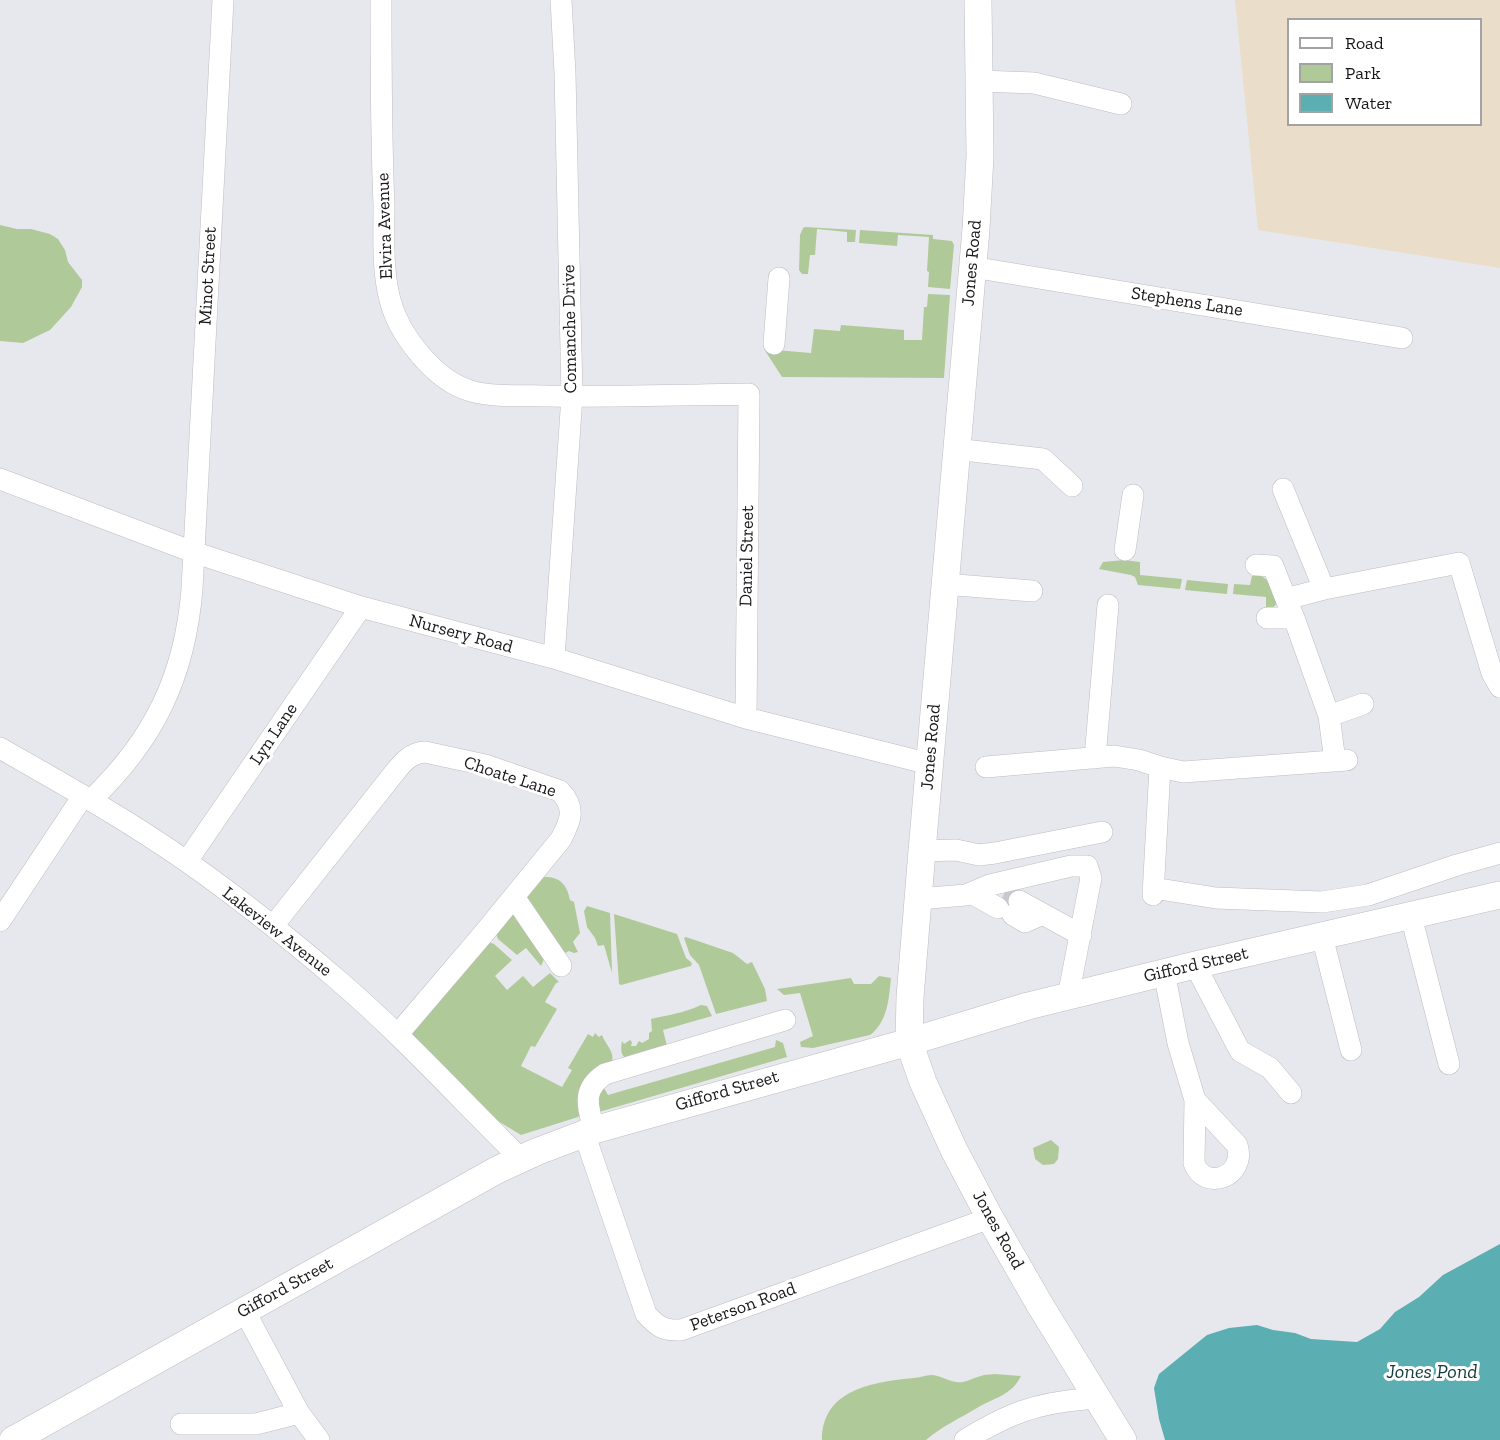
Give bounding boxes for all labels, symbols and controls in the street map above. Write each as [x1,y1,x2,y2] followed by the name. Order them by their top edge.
[1287,18,1482,126] legend
[1345,32,1384,54] text: Road
[1345,62,1381,84] text: Park
[1345,92,1392,114] text: Water
[372,172,398,280] street label: Elvira Avenue
[957,219,987,307] street label: Jones Road
[195,226,221,326] street label: Minot Street
[558,264,582,394] street label: Comanche Drive
[1130,283,1244,321] street label: Stephens Lane
[735,505,759,607] street label: Daniel Street
[407,610,515,658] street label: Nursery Road
[245,699,303,769] street label: Lyn Lane
[916,703,946,791] street label: Jones Road
[461,752,559,802] street label: Choate Lane
[218,883,336,981] street label: Lakeview Avenue
[1142,942,1250,988] street label: Gifford Street
[673,1066,781,1116] street label: Gifford Street
[968,1187,1028,1273] street label: Jones Road
[233,1253,337,1323] street label: Gifford Street
[687,1278,799,1336] street label: Peterson Road
[1386,1360,1478,1384] water label: Jones Pond

